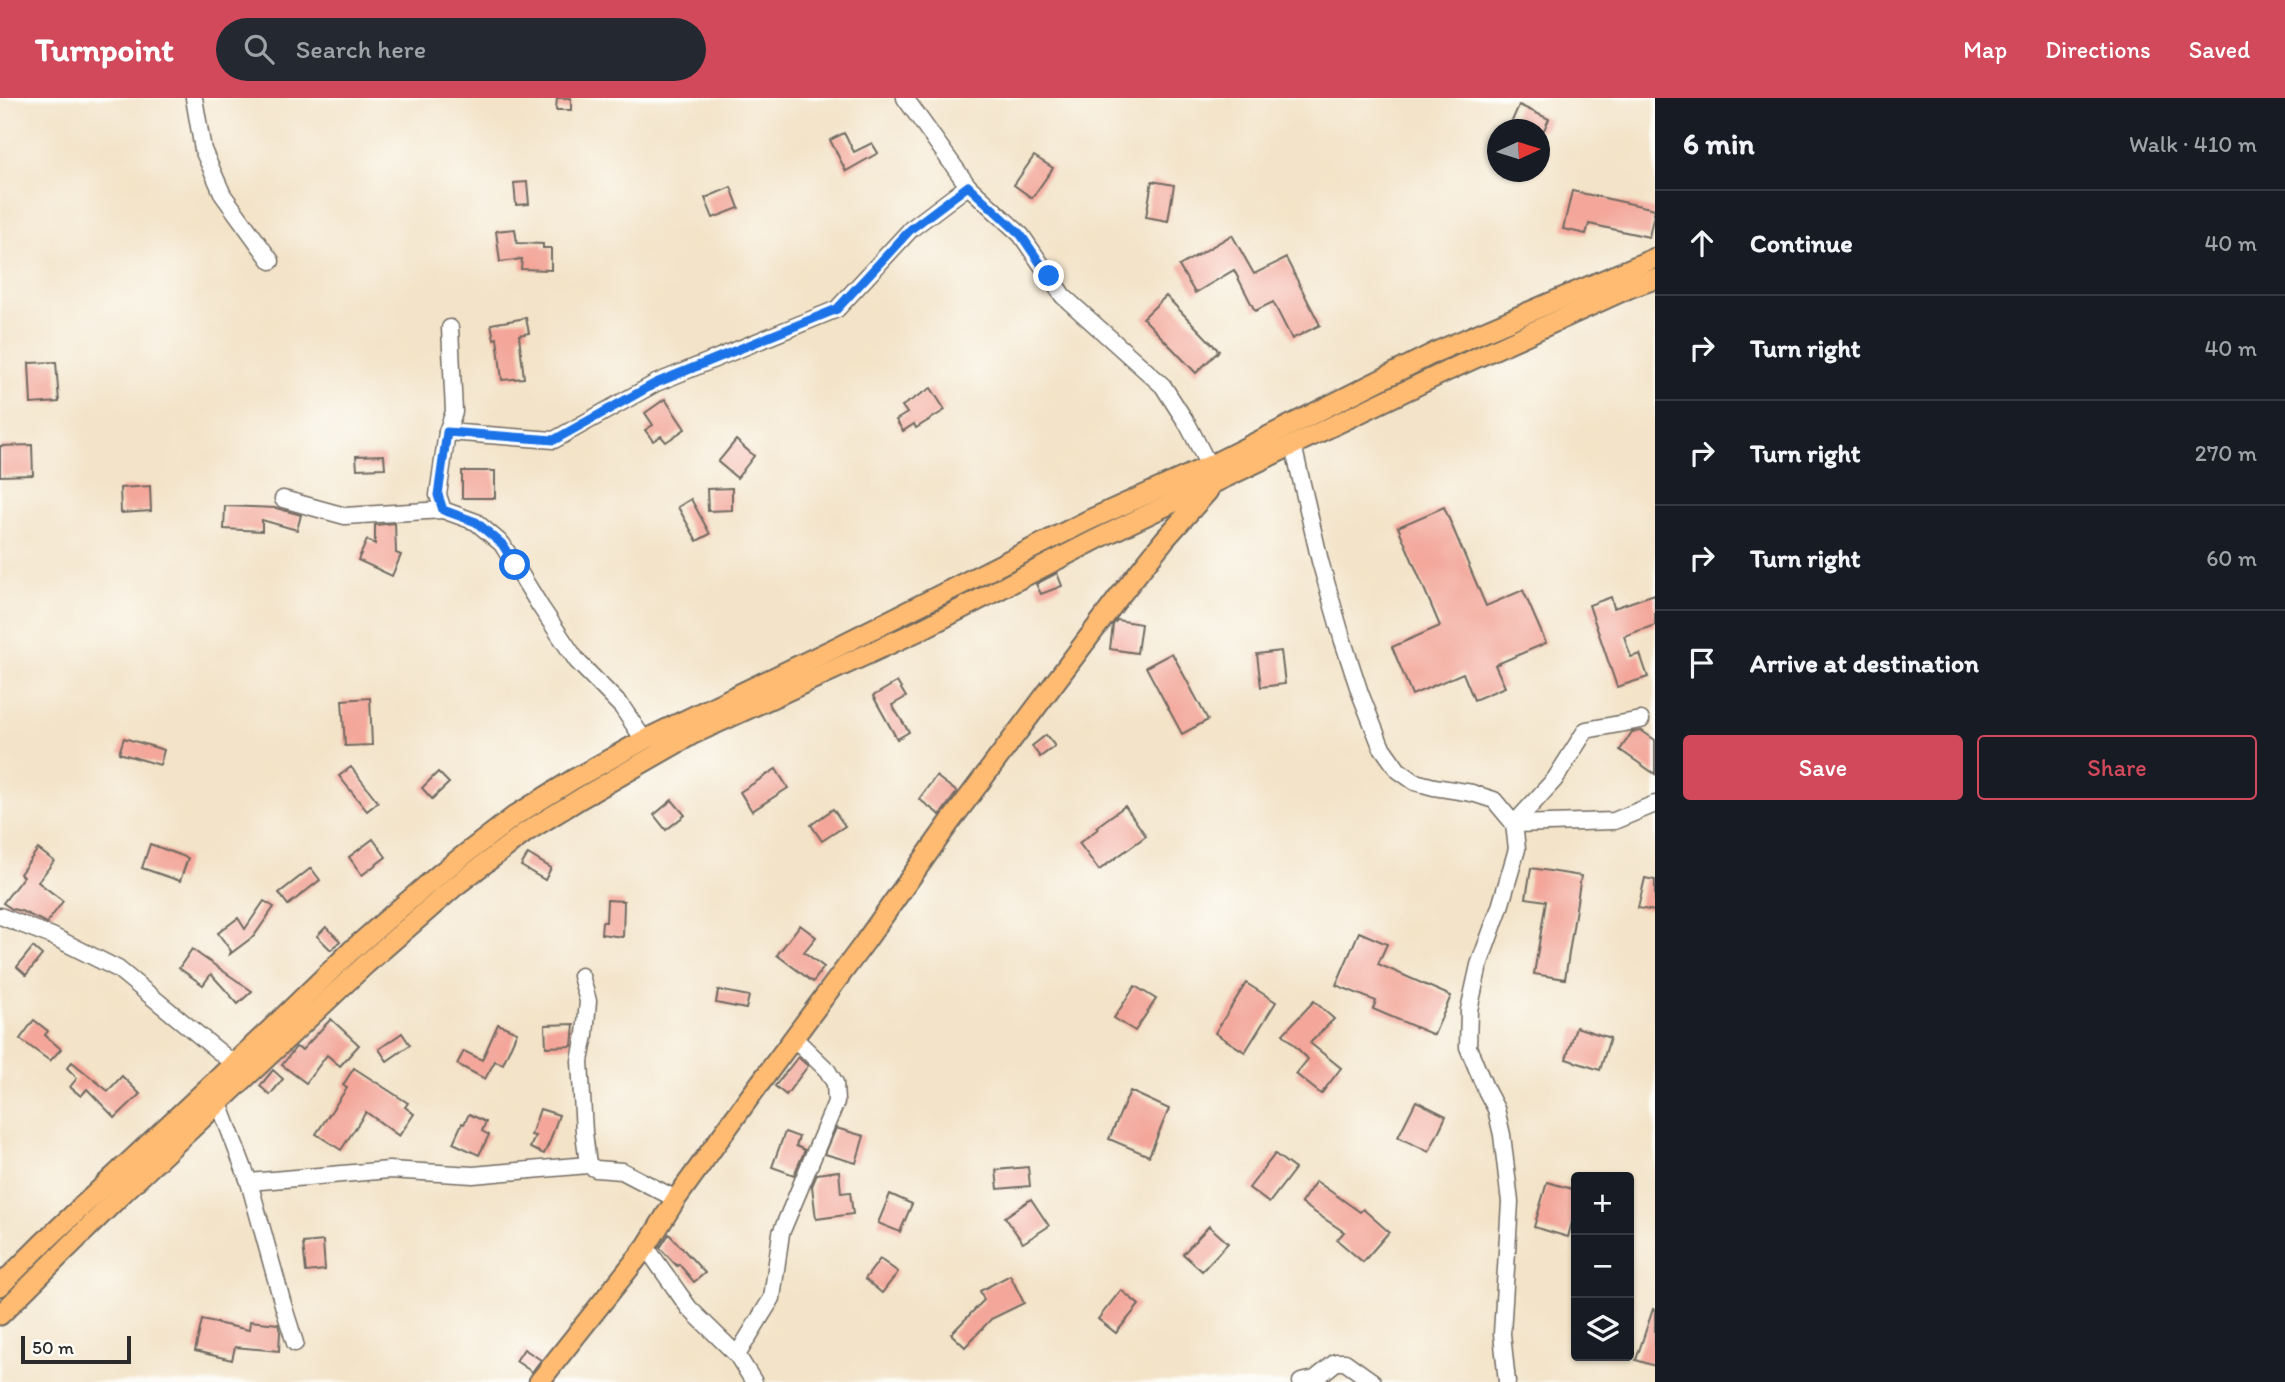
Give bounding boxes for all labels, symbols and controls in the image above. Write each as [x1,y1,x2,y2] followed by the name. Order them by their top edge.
[216,18,706,81] search box
[35,30,174,69] text: Turnpoint
[240,30,278,68] icon: search
[296,33,426,65] text: Search here
[1963,35,2007,64] text: Map
[2045,35,2151,64] text: Directions
[2189,35,2250,64] text: Saved
[1487,119,1550,182] north arrow
[1683,125,1755,162] text: 6 min
[2129,130,2257,158] text: Walk · 410 m
[1683,224,1721,262] icon: ahead
[1750,227,1853,259] text: Continue
[2204,229,2257,257] text: 40 m
[1033,260,1064,291] route end
[1683,329,1721,367] icon: right
[1750,332,1861,364] text: Turn right
[2204,334,2257,362] text: 40 m
[1683,434,1721,472] icon: right
[1750,437,1861,469] text: Turn right
[2195,439,2257,467] text: 270 m
[1683,539,1721,577] icon: right
[1750,542,1861,574] text: Turn right
[2206,544,2257,572] text: 60 m
[499,549,530,580] route start
[1683,644,1721,682] icon: arrive
[1750,647,1979,679] text: Arrive at destination
[1683,735,1963,800] button: Save
[1977,735,2257,800] button: Share
[1571,1172,1634,1361] map controls
[1571,1172,1634,1235] button: +
[1571,1235,1634,1298] button: −
[1571,1298,1634,1361] button: layers
[21,1333,131,1365] scale bar
[32,1336,74,1359] text: 50 m

